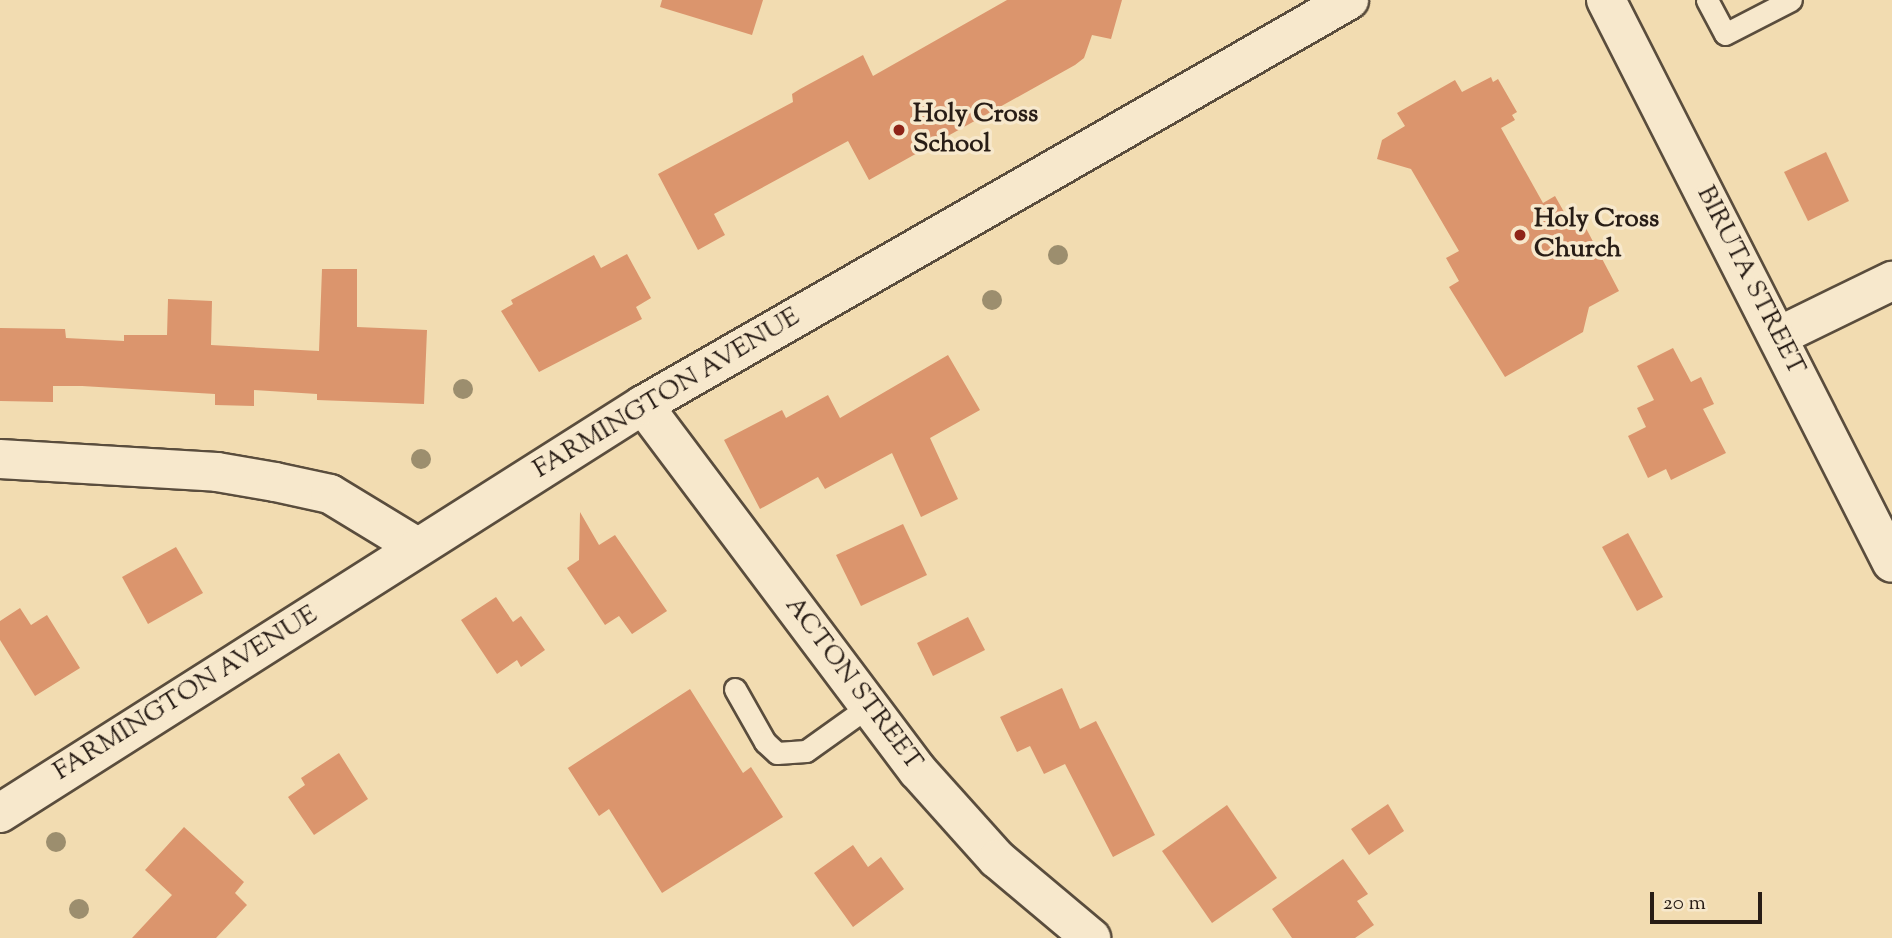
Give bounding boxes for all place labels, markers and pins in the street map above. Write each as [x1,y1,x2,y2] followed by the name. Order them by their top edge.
[913,99,1038,160] place label: Holy Cross School
[891,122,907,138] marker: Holy Cross School
[1534,204,1659,266] place label: Holy Cross Church
[1512,227,1528,243] marker: Holy Cross Church

